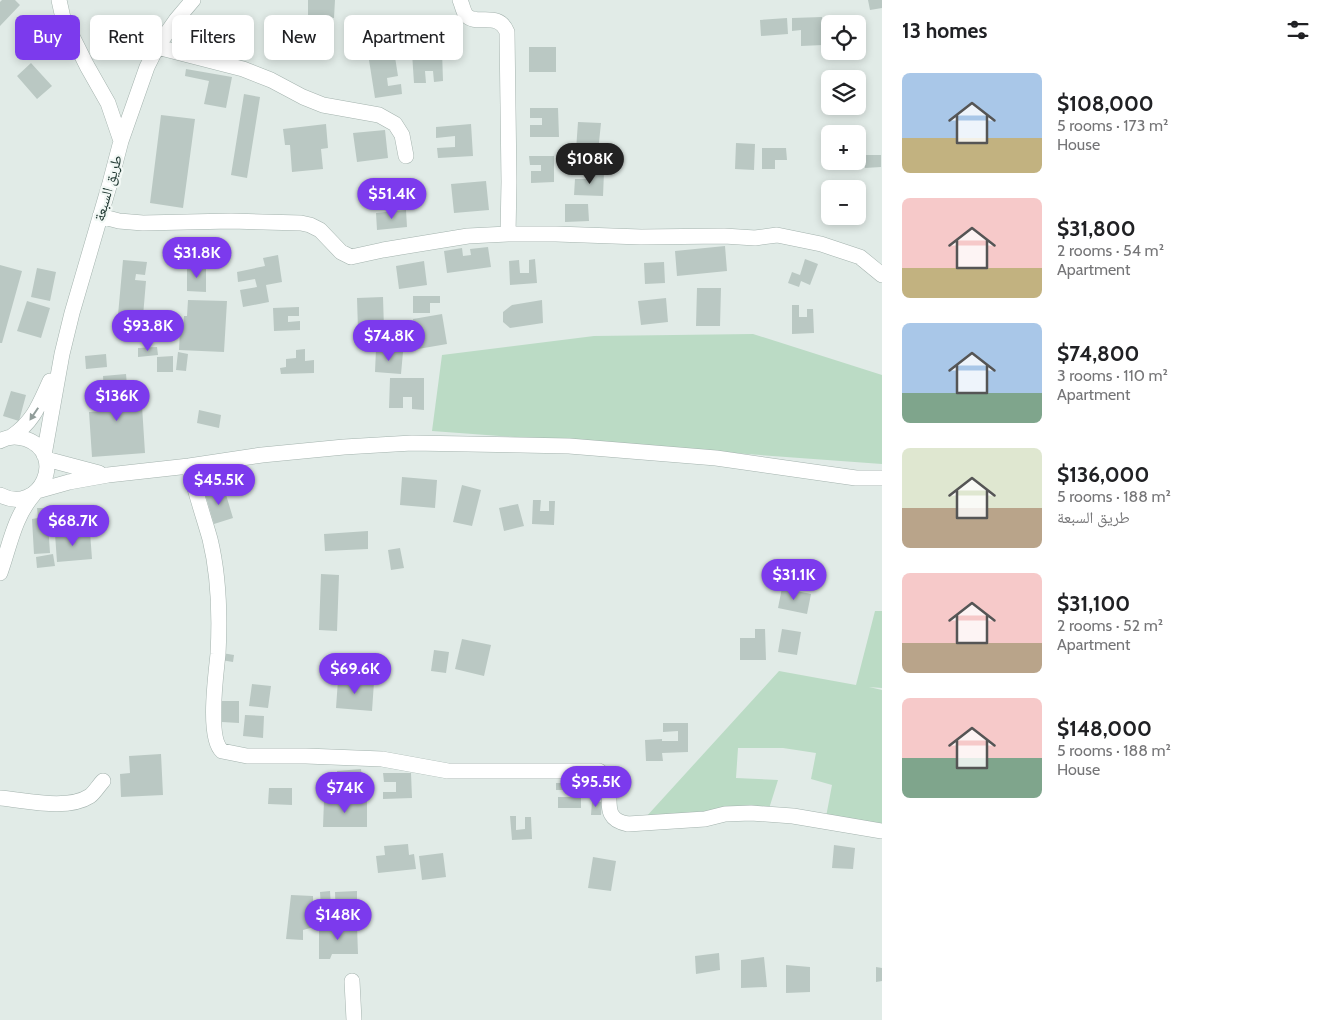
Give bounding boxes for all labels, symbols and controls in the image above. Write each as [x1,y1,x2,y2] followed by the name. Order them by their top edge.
[15,15,80,60] chip: Buy
[90,15,162,60] chip: Rent
[172,15,254,60] chip: Filters
[264,15,334,60] chip: New
[344,15,463,60] chip: Apartment
[821,15,866,225] map controls
[821,15,866,60] button: locate
[1284,16,1312,44] icon: filters
[902,18,987,43] text: 13 homes
[821,70,866,115] button: layers
[1057,91,1154,116] text: $108,000
[942,93,1002,153] icon: home
[1057,116,1168,135] text: 5 rooms · 173 m²
[821,125,866,170] button: +
[1057,135,1100,154] text: House
[555,142,625,185] pin: $108K
[567,149,613,168] text: $108K
[90,153,127,224] street label: طريق السبعة
[351,178,433,220] pin: $51.4K
[821,180,866,225] button: −
[368,184,416,203] text: $51.4K
[1057,216,1135,241] text: $31,800
[942,218,1002,278] icon: home
[156,236,238,279] pin: $31.8K
[1057,241,1164,260] text: 2 rooms · 54 m²
[173,243,221,262] text: $31.8K
[1057,260,1130,279] text: Apartment
[107,310,189,352] pin: $93.8K
[123,316,173,335] text: $93.8K
[348,320,430,362] pin: $74.8K
[364,326,414,345] text: $74.8K
[1057,341,1139,366] text: $74,800
[942,343,1002,403] icon: home
[1057,366,1168,385] text: 3 rooms · 110 m²
[82,380,152,422] pin: $136K
[1057,385,1130,404] text: Apartment
[96,386,138,405] text: $136K
[29,408,39,421] one-way arrow
[1057,462,1149,487] text: $136,000
[178,464,260,506] pin: $45.5K
[942,468,1002,528] icon: home
[194,470,244,489] text: $45.5K
[1057,487,1171,506] text: 5 rooms · 188 m²
[32,504,114,547] pin: $68.7K
[1057,508,1130,527] text: طريق السبعة
[48,511,98,530] text: $68.7K
[753,558,835,601] pin: $31.1K
[772,565,816,584] text: $31.1K
[1057,591,1130,616] text: $31,100
[942,593,1002,653] icon: home
[1057,616,1163,635] text: 2 rooms · 52 m²
[1057,635,1130,654] text: Apartment
[314,652,396,695] pin: $69.6K
[330,659,380,678] text: $69.6K
[1057,716,1152,741] text: $148,000
[942,718,1002,778] icon: home
[1057,741,1171,760] text: 5 rooms · 188 m²
[1057,760,1100,779] text: House
[555,766,637,808] pin: $95.5K
[315,772,375,814] pin: $74K
[571,772,621,791] text: $95.5K
[327,778,363,797] text: $74K
[303,898,373,941] pin: $148K
[316,905,360,924] text: $148K

